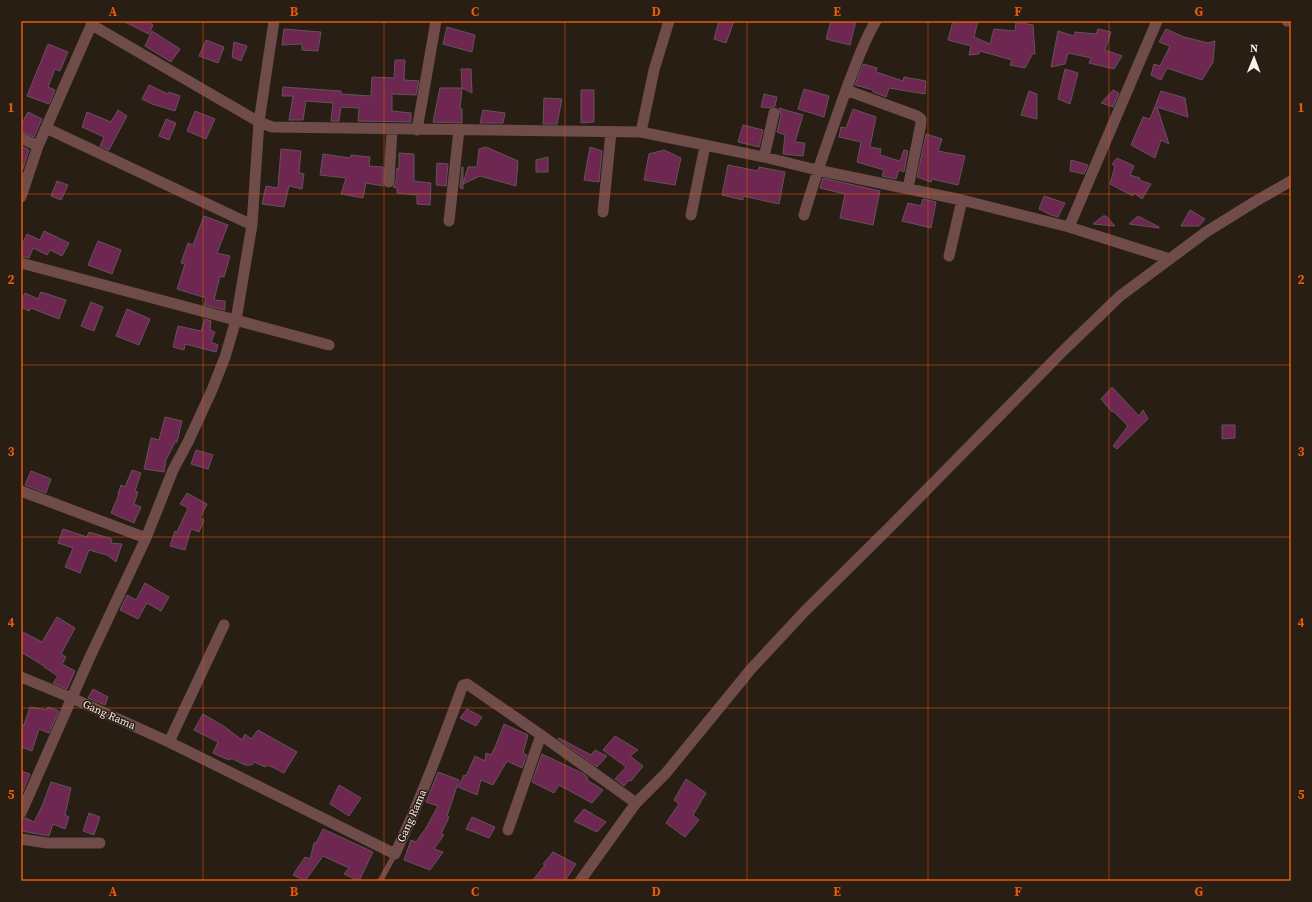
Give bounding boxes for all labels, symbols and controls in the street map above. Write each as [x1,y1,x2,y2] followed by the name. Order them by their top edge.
[109,3,118,20] text: A
[290,3,299,20] text: B
[471,3,479,20] text: C
[651,3,661,20] text: D
[833,3,841,20] text: E
[1014,3,1022,20] text: F
[1195,3,1204,20] text: G
[1234,38,1274,78] north arrow
[1250,41,1258,56] text: N
[7,99,15,116] text: 1
[1297,99,1305,116] text: 1
[7,271,15,288] text: 2
[1297,271,1305,288] text: 2
[7,443,15,460] text: 3
[1297,443,1305,460] text: 3
[7,614,15,631] text: 4
[1297,614,1305,631] text: 4
[80,697,138,733] street label: Gang Rama
[7,786,15,803] text: 5
[1297,786,1305,803] text: 5
[394,787,430,845] street label: Gang Rama
[109,883,118,900] text: A
[290,883,299,900] text: B
[471,883,479,900] text: C
[651,883,661,900] text: D
[833,883,841,900] text: E
[1014,883,1022,900] text: F
[1195,883,1204,900] text: G

